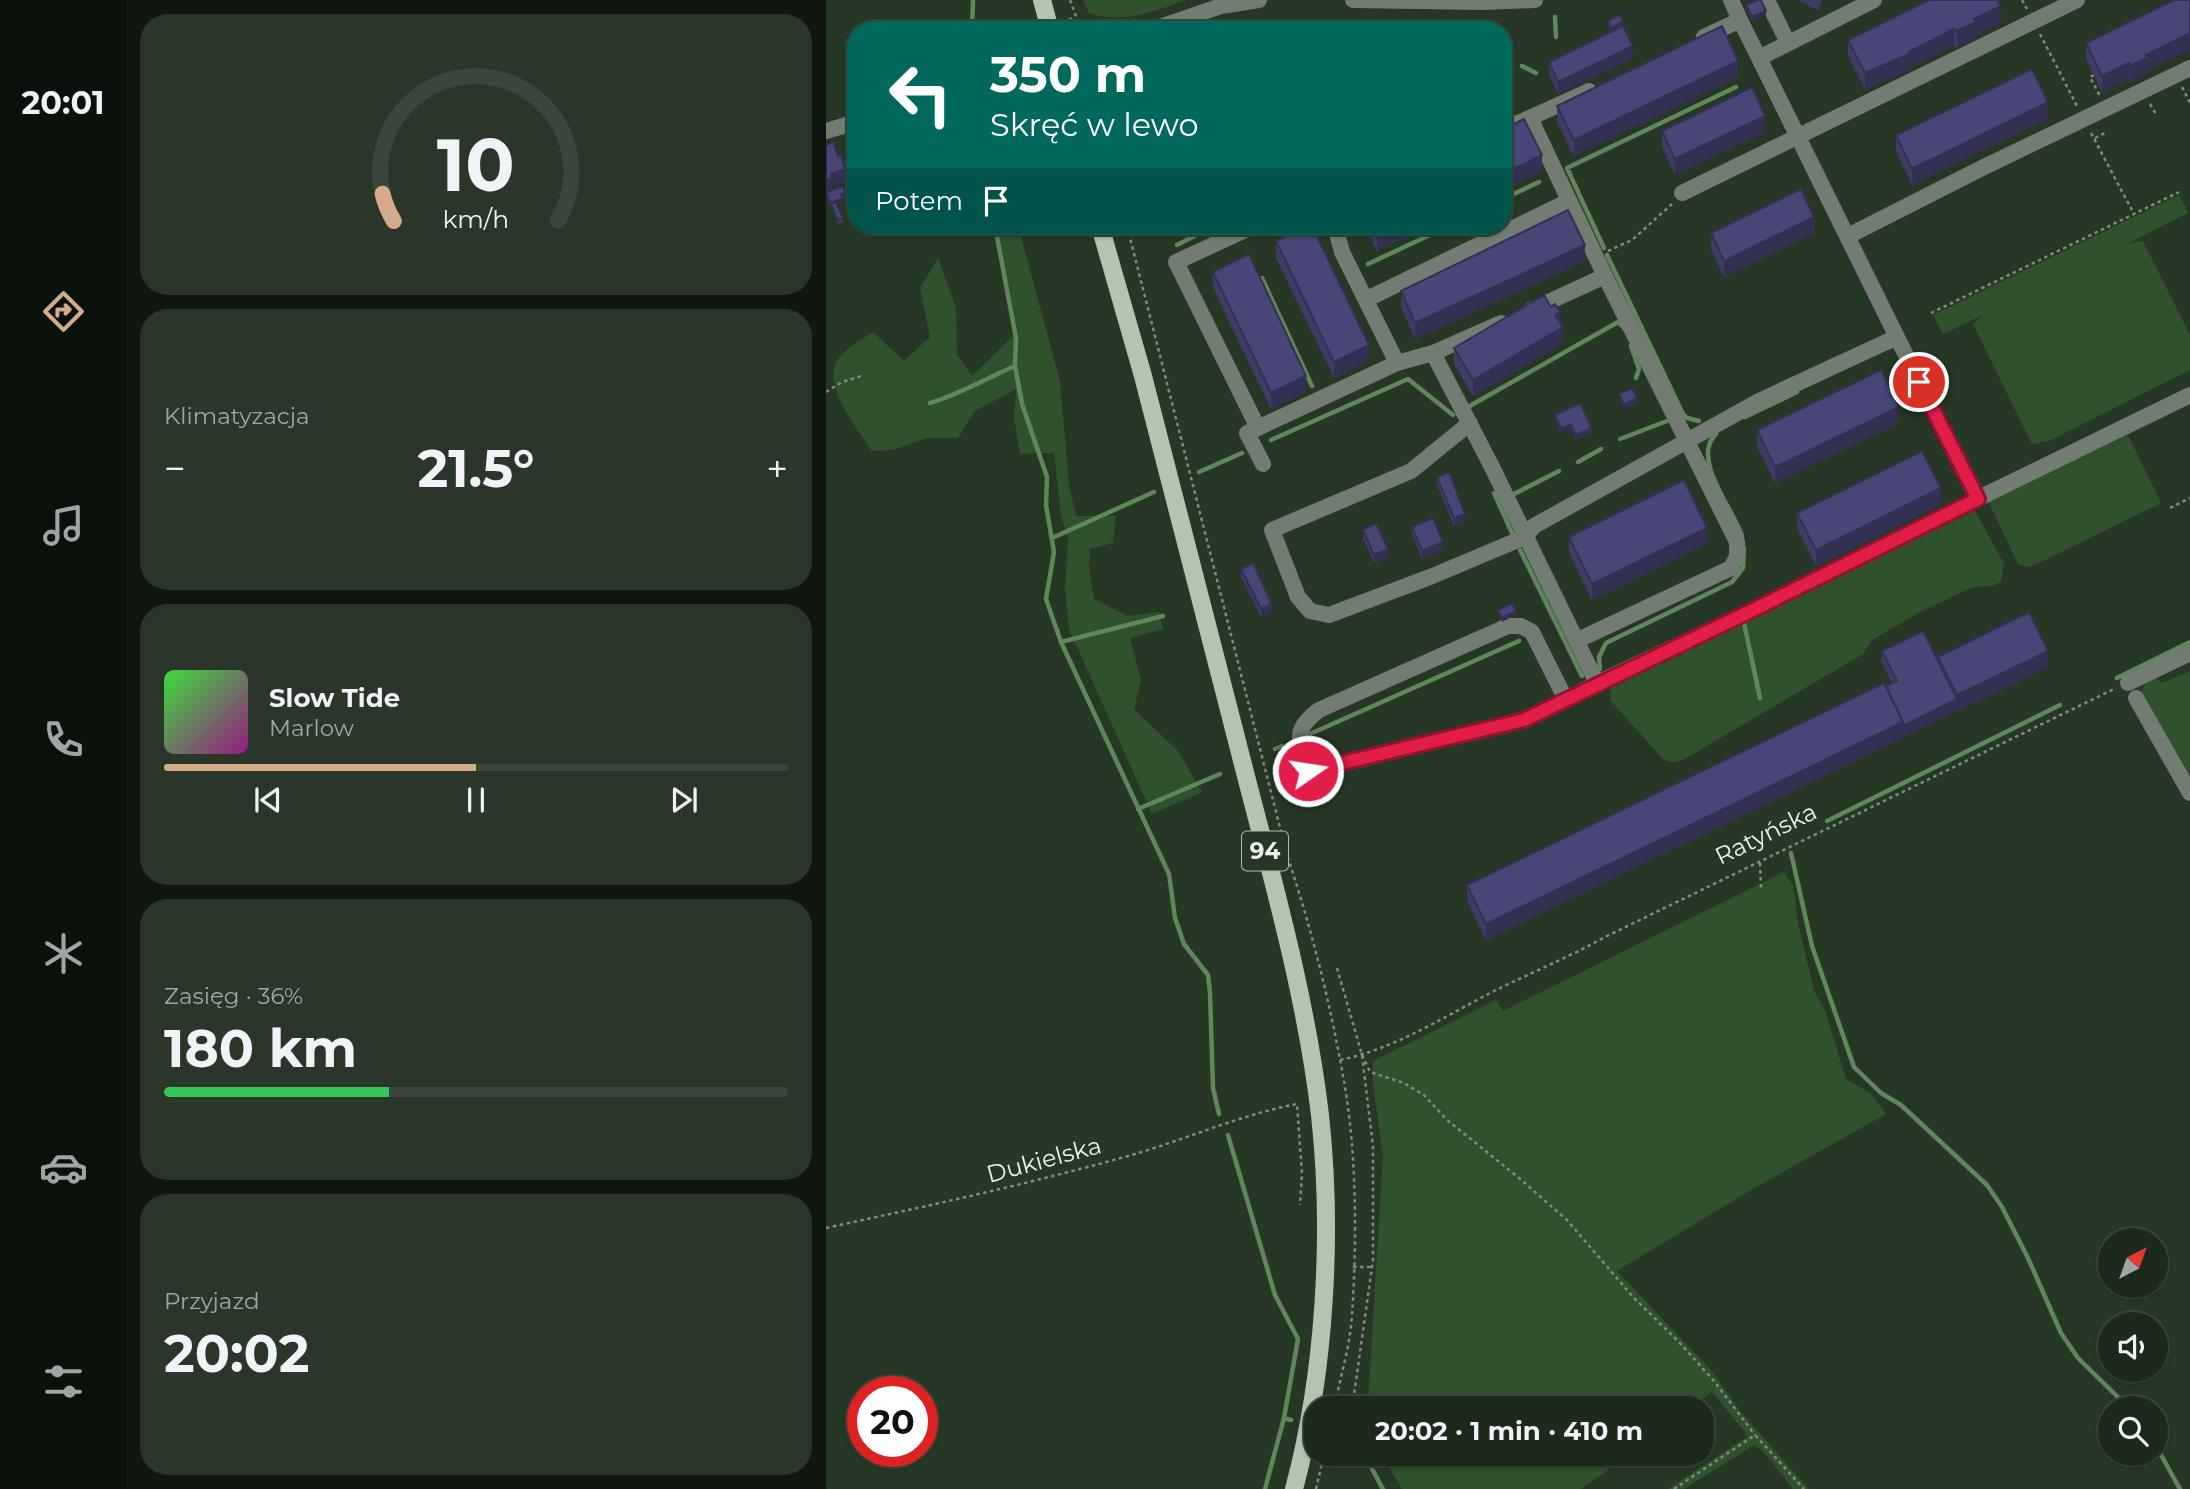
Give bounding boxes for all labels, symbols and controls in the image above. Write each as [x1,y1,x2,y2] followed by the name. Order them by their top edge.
[990,45,1146,104] text: 350 m
[875,49,966,140] icon: left
[21,83,105,122] text: 20:01
[990,105,1199,144] text: Skręć w lewo
[437,121,515,209] text: 10
[977,182,1015,220] icon: arrive
[875,185,963,217] text: Potem
[443,203,509,233] text: km/h
[39,287,88,336] icon: directions
[1889,352,1949,412] pin
[1900,363,1938,401] icon: arrive
[164,402,310,430] text: Klimatyzacja
[417,437,535,500] text: 21.5°
[164,445,186,492] text: −
[766,445,788,492] text: +
[39,501,88,550] icon: music
[269,682,400,714] text: Slow Tide
[269,714,354,742] text: Marlow
[39,715,88,764] icon: phone
[1271,734,1345,808] position arrow
[249,781,287,819] icon: previous
[457,781,495,819] icon: pause
[665,781,703,819] icon: next
[1710,797,1821,871] street label: Ratyńska
[1242,832,1288,870] road number: 94
[39,929,88,978] icon: climate
[164,982,303,1010] text: Zasięg · 36%
[164,1017,357,1080] text: 180 km
[983,1130,1104,1189] street label: Dukielska
[39,1143,88,1192] icon: car
[2098,1228,2168,1298] north arrow
[2098,1228,2168,1466] map controls
[164,1287,260,1315] text: Przyjazd
[2098,1312,2168,1382] button: sound
[164,1322,309,1385] text: 20:02
[39,1357,88,1406] icon: filters
[847,1376,938,1467] speed limit sign: 20
[2098,1396,2168,1466] button: search
[1375,1415,1643,1447] text: 20:02 · 1 min · 410 m

